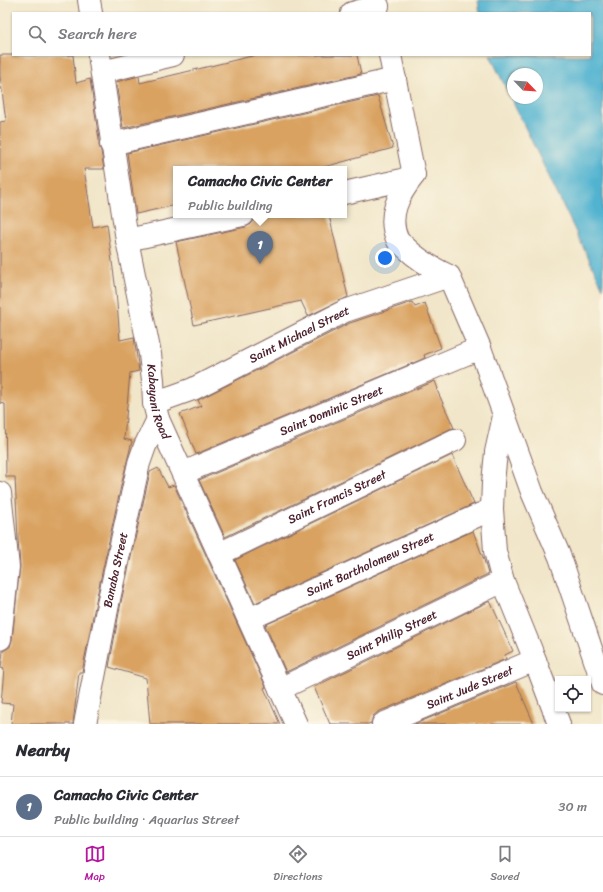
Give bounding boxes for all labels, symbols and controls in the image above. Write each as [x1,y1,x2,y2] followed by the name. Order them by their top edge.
[12,12,591,56] search box
[58,21,137,47] text: Search here
[26,23,48,45] icon: search
[507,68,543,104] north arrow
[173,166,347,218] popup
[188,168,332,194] text: Camacho Civic Center
[188,194,273,217] text: Public building
[247,231,273,264] pin: 1
[375,248,395,268] your location
[245,299,352,370] street label: Saint Michael Street
[140,363,178,445] street label: Kabayani Road
[276,379,387,442] street label: Saint Dominic Street
[284,463,391,530] street label: Saint Francis Street
[302,525,438,603] street label: Saint Bartholomew Street
[97,530,134,610] street label: Banaba Street
[342,603,441,666] street label: Saint Philip Street
[423,659,518,716] street label: Saint Jude Street
[555,676,591,712] map controls
[555,676,591,712] button: locate
[16,735,70,765] text: Nearby
[54,782,198,808] text: Camacho Civic Center
[26,795,32,818] text: 1
[558,795,587,818] text: 30 m
[54,808,239,831] text: Public building · Aquarius Street
[84,843,106,886] tab: Map
[273,843,323,886] tab: Directions
[490,843,519,886] tab: Saved

